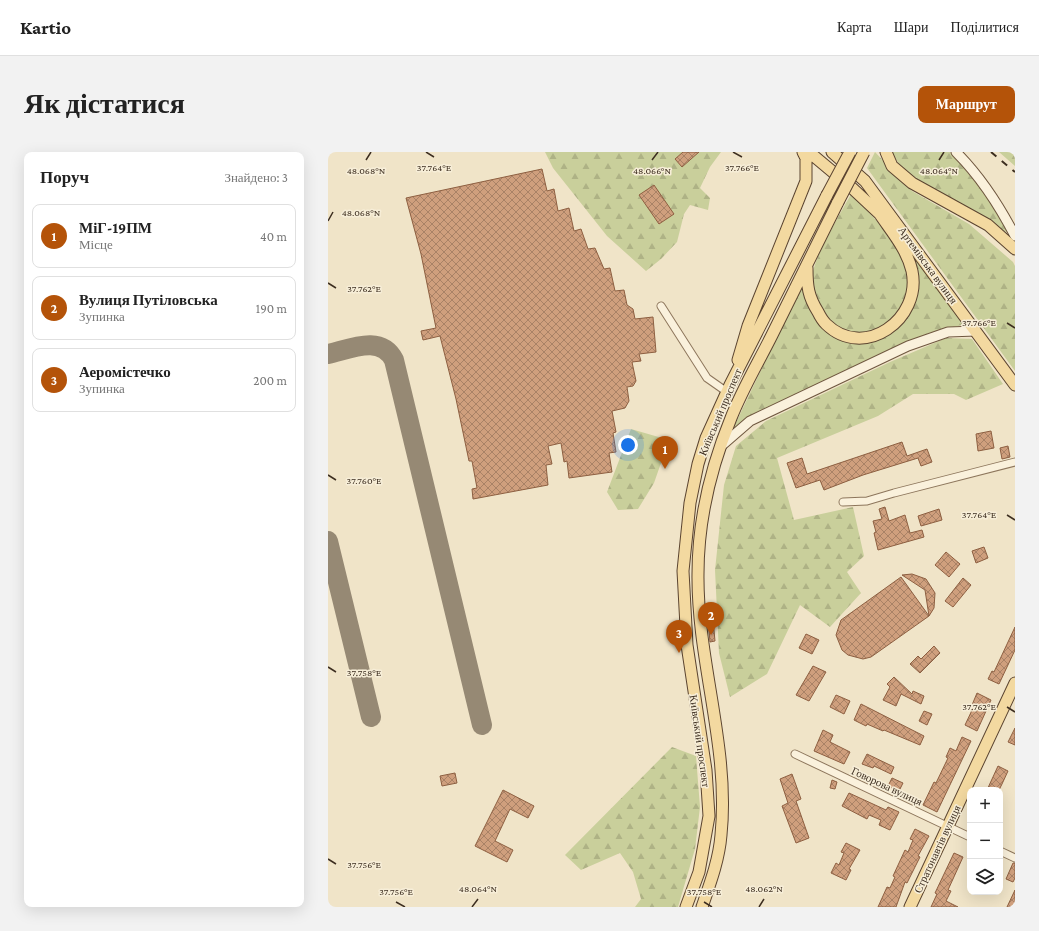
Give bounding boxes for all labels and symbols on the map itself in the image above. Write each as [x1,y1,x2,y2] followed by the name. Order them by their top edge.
[417,162,452,173] text: 37.764°E
[725,162,760,173] text: 37.766°E
[347,165,386,176] text: 48.068°N
[633,165,671,176] text: 48.066°N
[920,165,959,176] text: 48.064°N
[342,207,381,218] text: 48.068°N
[896,224,960,306] street label: Артемівська вулиця
[347,283,381,294] text: 37.762°E
[962,317,997,328] text: 37.766°E
[696,367,744,457] street label: Київський проспект
[618,435,638,455] your location
[652,436,678,469] pin: 1
[346,475,382,486] text: 37.760°E
[962,509,997,520] text: 37.764°E
[698,602,724,635] pin: 2
[666,620,692,653] pin: 3
[347,667,382,678] text: 37.758°E
[688,694,712,788] street label: Київський проспект
[962,701,996,712] text: 37.762°E
[850,764,924,808] street label: Говорова вулиця
[911,803,963,895] street label: Стратонавтів вулиця
[347,859,381,870] text: 37.756°E
[459,883,498,894] text: 48.064°N
[745,883,783,894] text: 48.062°N
[379,886,413,897] text: 37.756°E
[687,886,722,897] text: 37.758°E

